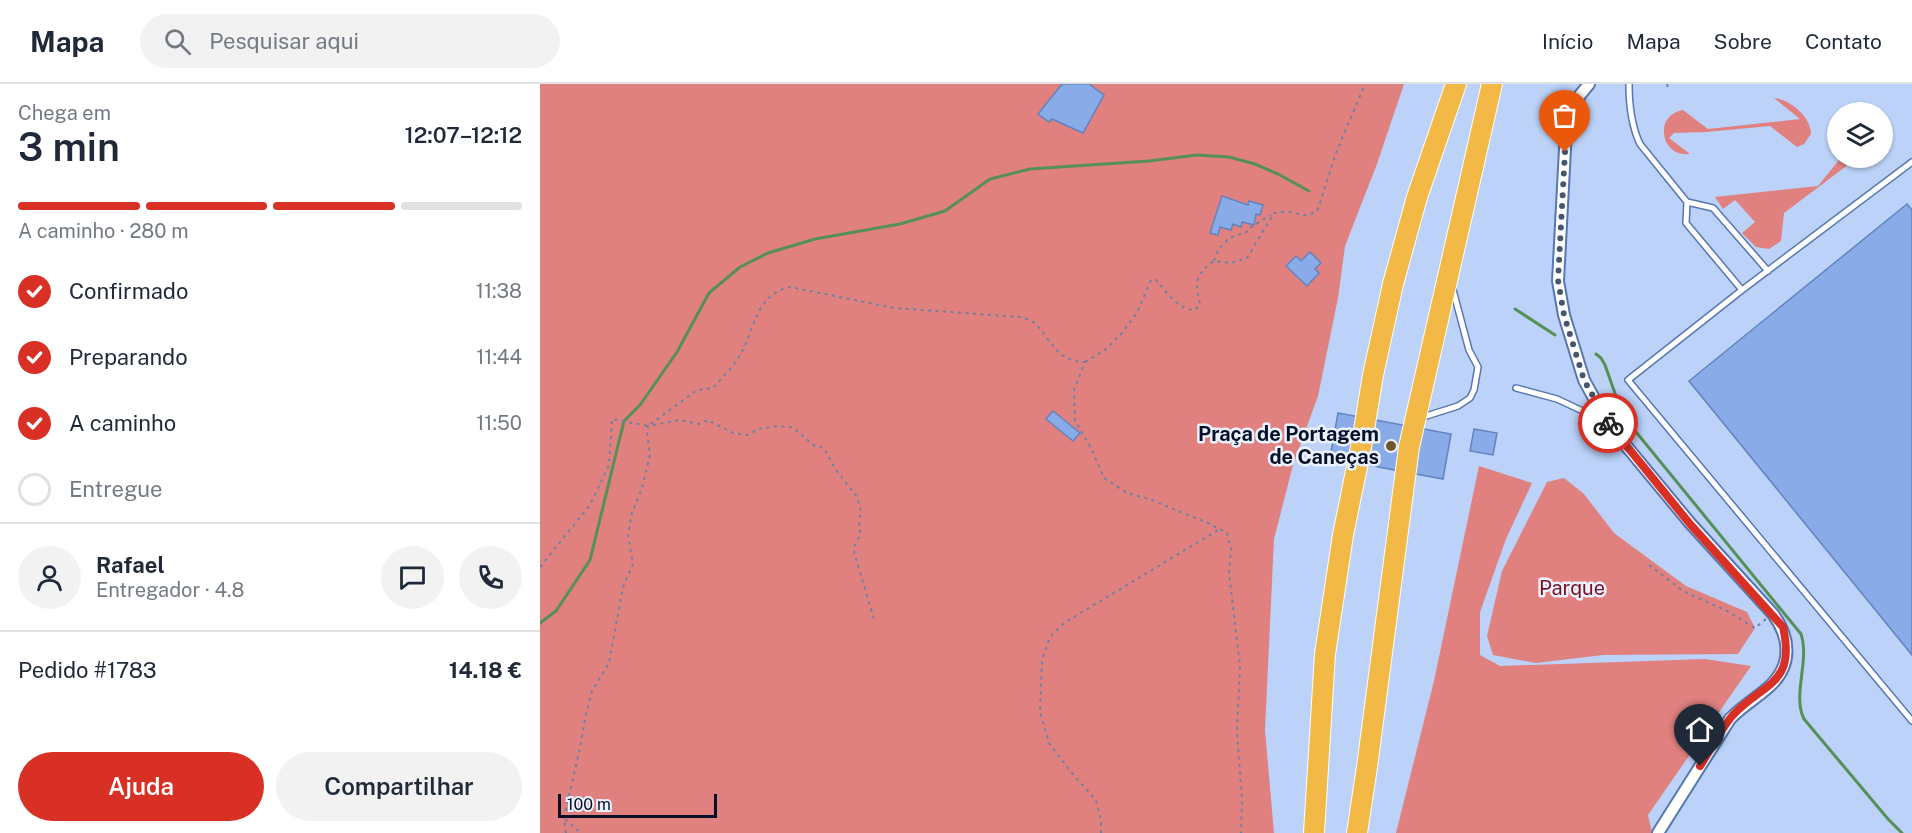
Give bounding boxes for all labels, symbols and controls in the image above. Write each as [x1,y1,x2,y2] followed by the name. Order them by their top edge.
[140,14,560,68] search box
[30,25,104,58] text: Mapa
[161,25,194,58] icon: search
[209,28,359,54] text: Pesquisar aqui
[1542,29,1593,54] text: Início
[1626,29,1681,54] text: Mapa
[1714,29,1772,54] text: Sobre
[1805,29,1882,54] text: Contato
[1539,90,1590,152] pin
[1548,99,1581,132] icon: bag
[18,101,111,125] text: Chega em
[1827,102,1893,168] map controls
[1827,102,1893,168] button: layers
[405,122,522,148] text: 12:07–12:12
[18,124,120,170] text: 3 min
[18,219,189,243] text: A caminho · 280 m
[18,275,51,308] icon: check
[69,278,188,304] text: Confirmado
[476,279,522,303] text: 11:38
[18,341,51,374] icon: check
[69,344,188,370] text: Preparando
[476,345,522,369] text: 11:44
[1578,393,1638,453] courier
[18,407,51,440] icon: check
[1592,407,1625,440] icon: bike
[69,410,176,436] text: A caminho
[476,411,522,435] text: 11:50
[1198,422,1379,469] place label: Praça de Portagem de Caneças
[1384,439,1398,453] marker: Praça de Portagem de Caneças
[69,476,163,502] text: Entregue
[18,546,81,609] button: person
[381,546,444,609] button: chat
[459,546,522,609] button: phone
[96,552,165,578] text: Rafael
[1539,576,1605,600] park label: Parque
[96,578,244,602] text: Entregador · 4.8
[18,657,157,683] text: Pedido #1783
[449,657,522,683] text: 14.18 €
[1674,704,1725,766] pin
[1683,713,1716,746] icon: home
[18,752,264,821] button: Ajuda
[276,752,522,821] button: Compartilhar
[558,791,717,818] scale bar
[567,795,611,814] text: 100 m

